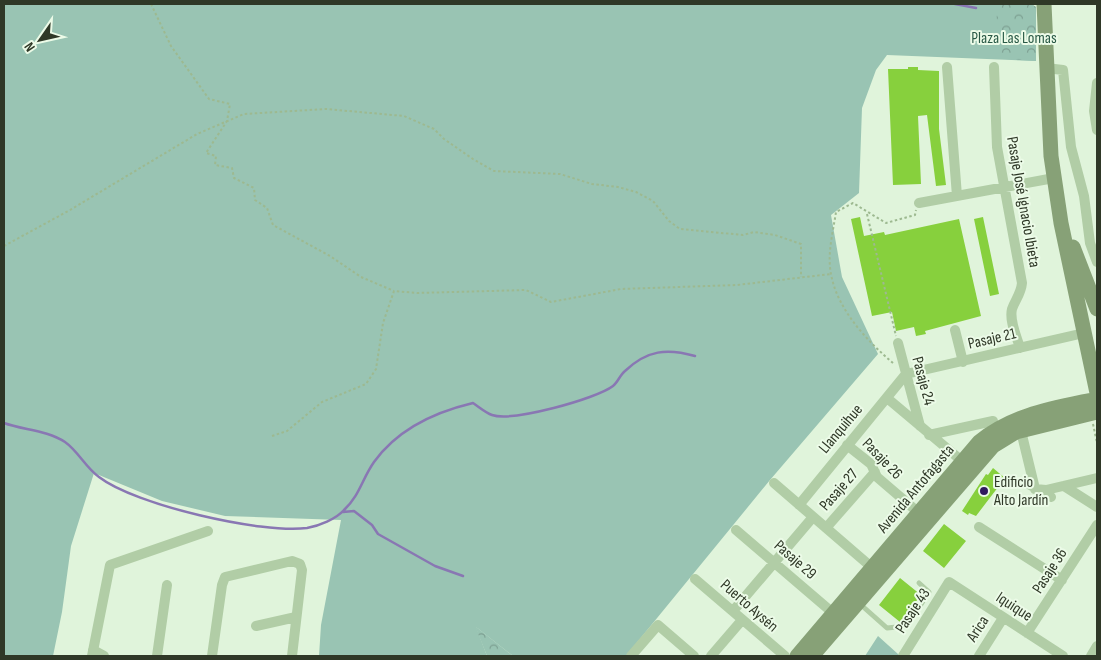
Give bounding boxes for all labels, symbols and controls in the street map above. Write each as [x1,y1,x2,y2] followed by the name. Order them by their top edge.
[15,15,65,65] north arrow
[971,29,1057,48] park label: Plaza Las Lomas
[20,39,39,55] text: N
[1002,135,1044,269] street label: Pasaje José Ignacio Ibieta
[966,324,1018,354] street label: Pasaje 21
[907,355,939,408] street label: Pasaje 24
[815,401,867,457] street label: Llanquihue
[858,434,906,484] street label: Pasaje 26
[873,441,958,538] street label: Avenida Antofagasta
[816,465,863,515] street label: Pasaje 27
[993,473,1048,510] place label: Edificio Alto Jardín
[978,485,990,497] marker: Edificio Alto Jardín
[770,536,820,584] street label: Pasaje 29
[1028,545,1072,597] street label: Pasaje 36
[716,576,782,636] street label: Puerto Aysén
[891,585,935,637] street label: Pasaje 43
[992,588,1036,626] street label: Iquique
[962,612,993,646] street label: Arica

